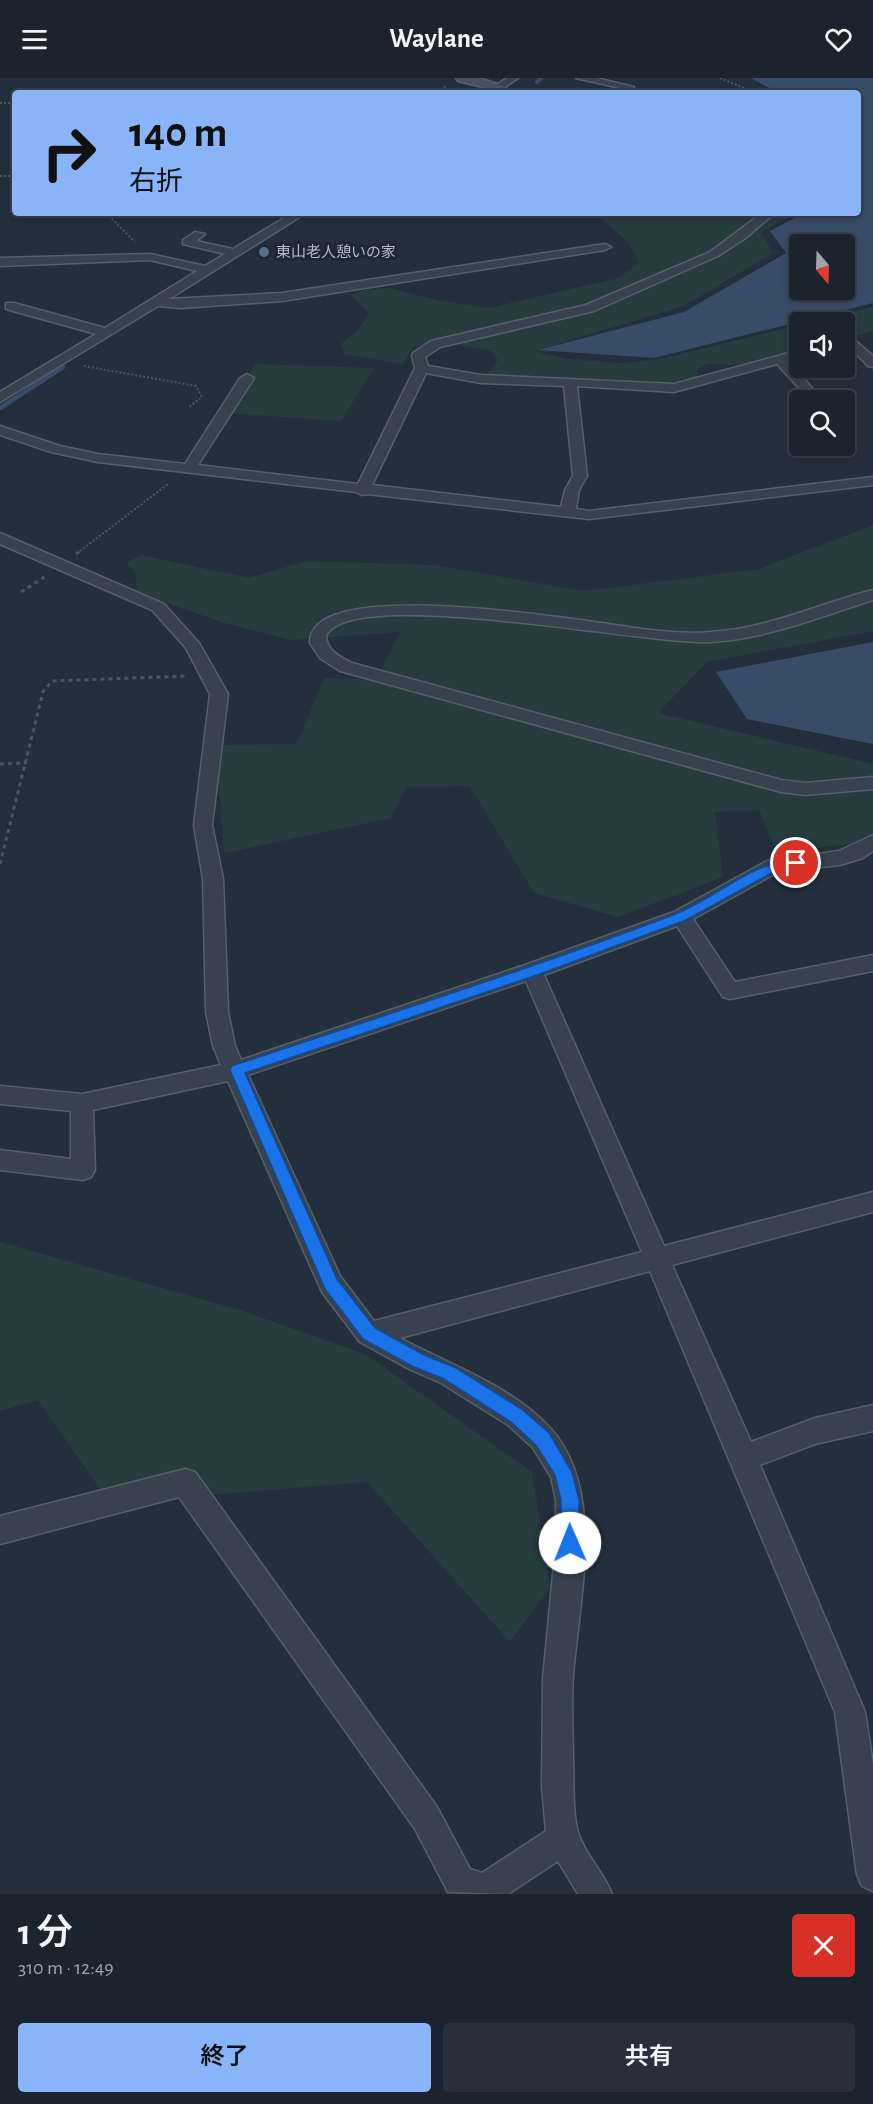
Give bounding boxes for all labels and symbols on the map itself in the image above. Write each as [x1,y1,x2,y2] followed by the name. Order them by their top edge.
[789,234,855,300] north arrow
[276,243,396,260] place label: 東山老人憩いの家
[257,245,271,259] marker: 東山老人憩いの家
[770,837,821,888] pin
[538,1511,602,1575] position arrow

